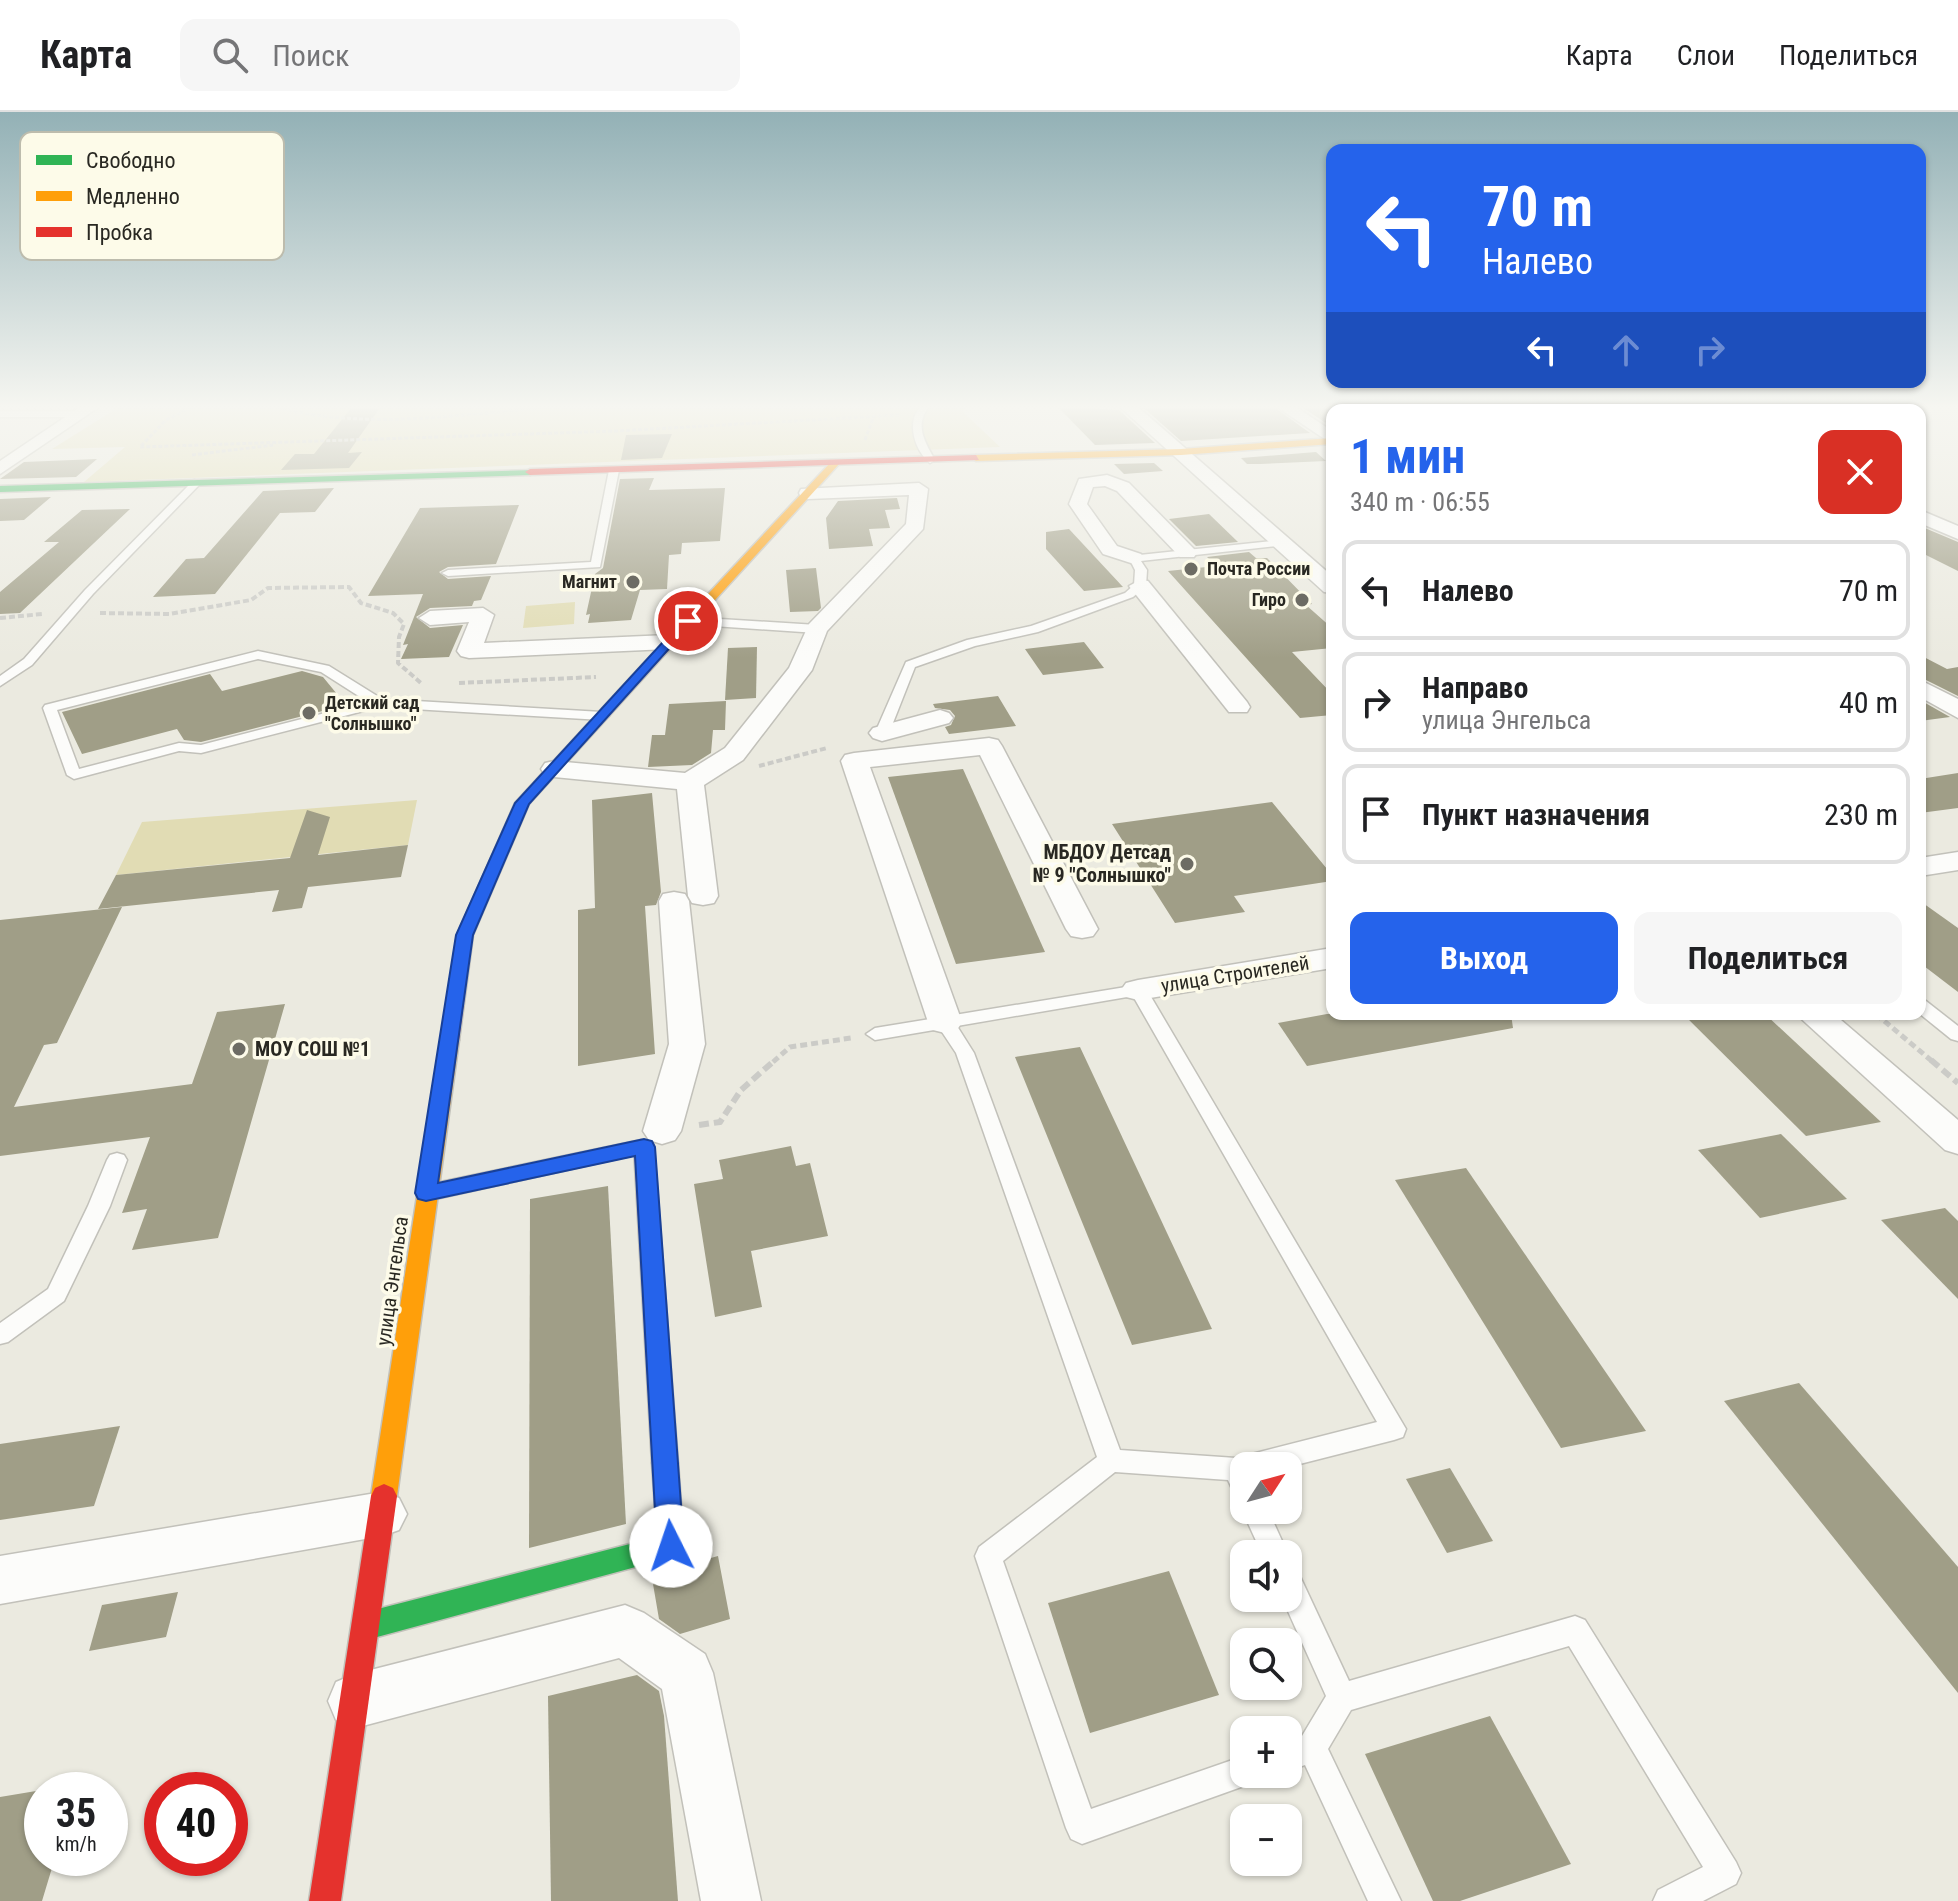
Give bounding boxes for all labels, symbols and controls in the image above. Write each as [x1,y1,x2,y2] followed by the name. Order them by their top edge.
[180,19,740,91] search box
[40,33,132,77] text: Карта
[208,33,252,77] icon: search
[272,38,349,73] text: Поиск
[1566,39,1633,72] text: Карта
[1677,39,1735,72] text: Слои
[1779,39,1918,72] text: Поделиться
[20,132,284,260] legend
[86,148,176,173] text: Свободно
[1482,174,1593,240] text: 70 m
[1350,176,1454,280] icon: left
[86,184,180,209] text: Медленно
[86,220,153,245] text: Пробка
[1482,241,1593,283] text: Налево
[1520,328,1564,372] icon: left
[1604,328,1648,372] icon: ahead
[1688,328,1732,372] icon: right
[1350,428,1465,485] text: 1 мин
[1818,430,1902,514] button: close
[1350,487,1490,517] text: 340 m · 06:55
[1207,558,1310,579] place label: Почта России
[1182,560,1200,578] marker: Почта России
[1354,568,1398,612] icon: left
[562,571,617,592] place label: Магнит
[624,573,642,591] marker: Магнит
[1422,573,1514,608] text: Налево
[1839,573,1898,608] text: 70 m
[654,587,722,655] pin
[1252,589,1286,610] place label: Гиро
[1293,591,1311,609] marker: Гиро
[666,599,710,643] icon: arrive
[1422,670,1528,705] text: Направо
[1354,680,1398,724] icon: right
[1839,685,1898,720] text: 40 m
[325,692,419,734] place label: Детский сад "Солнышко"
[300,704,318,722] marker: Детский сад "Солнышко"
[1422,705,1591,735] text: улица Энгельса
[1354,792,1398,836] icon: arrive
[1422,797,1650,832] text: Пункт назначения
[1824,797,1898,832] text: 230 m
[1033,840,1171,887] place label: МБДОУ Детсад № 9 "Солнышко"
[1178,855,1196,873] marker: МБДОУ Детсад № 9 "Солнышко"
[1350,912,1618,1004] button: Выход
[1634,912,1902,1004] button: Поделиться
[1159,950,1311,998] street label: улица Строителей
[255,1037,370,1061] place label: МОУ СОШ №1
[230,1040,248,1058] marker: МОУ СОШ №1
[371,1215,413,1347] street label: улица Энгельса
[1230,1452,1302,1524] north arrow
[1230,1452,1302,1876] map controls
[629,1504,713,1588] position arrow
[1230,1540,1302,1612] button: sound
[1230,1628,1302,1700] button: search
[1230,1716,1302,1788] button: +
[144,1772,248,1876] speed limit sign: 40
[56,1790,96,1837] text: 35
[1230,1804,1302,1876] button: −
[55,1832,97,1856] text: km/h

